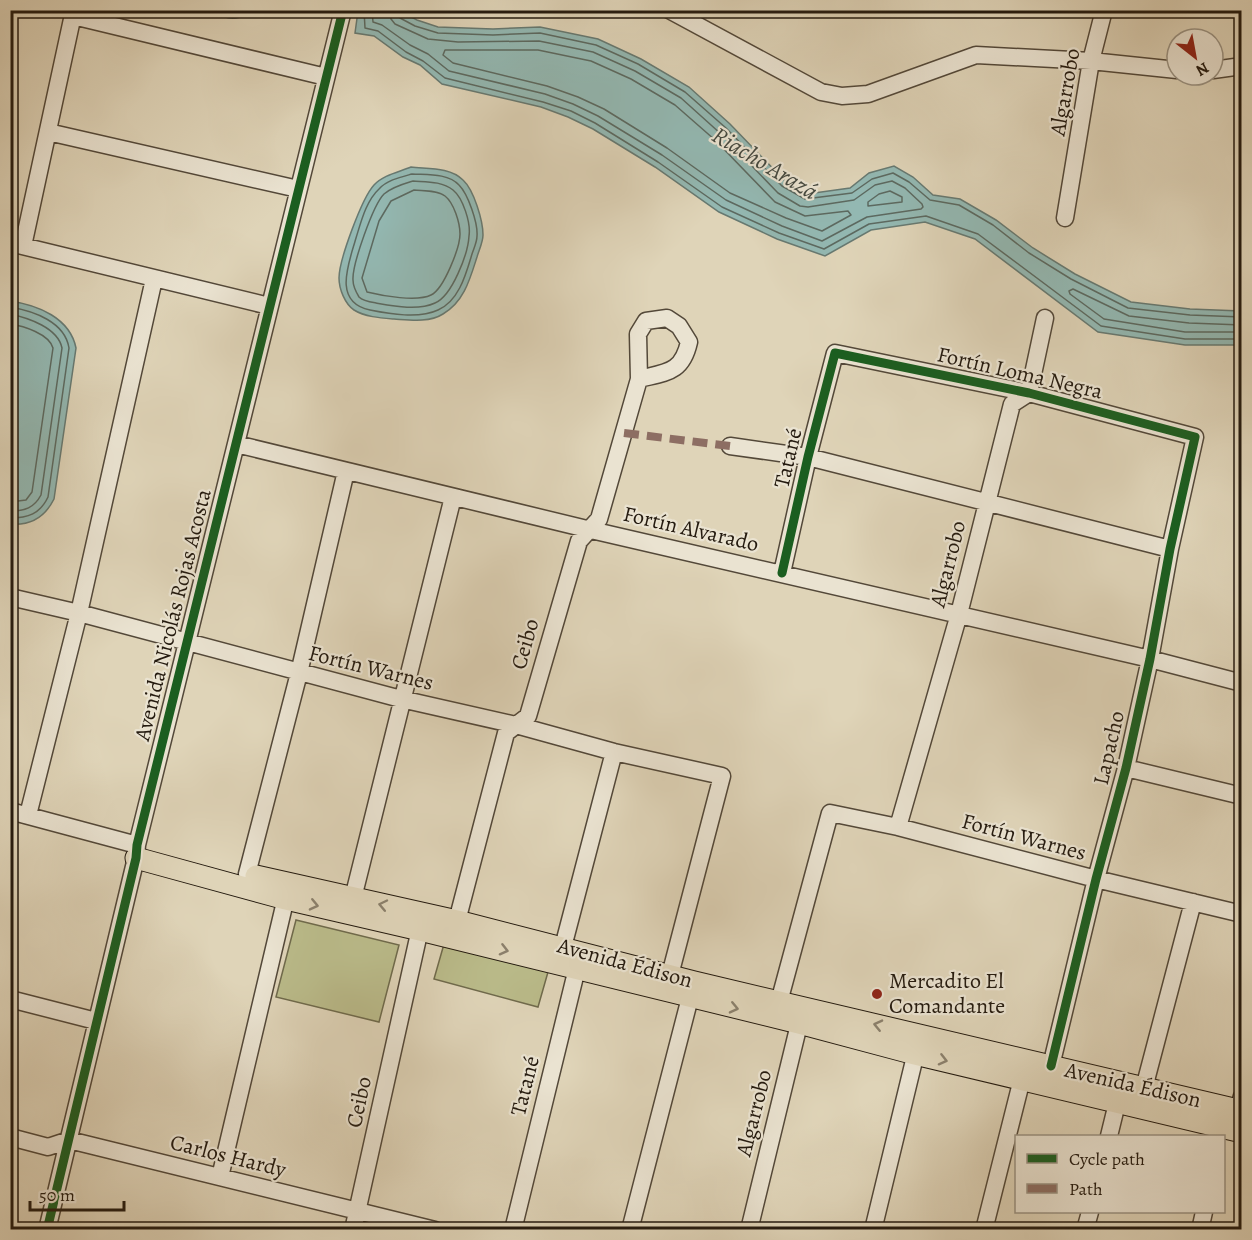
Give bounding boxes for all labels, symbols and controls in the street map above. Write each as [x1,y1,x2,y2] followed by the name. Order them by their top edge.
[1165,27,1225,87] north arrow
[1042,46,1087,139] street label: Algarrobo
[1191,57,1213,82] text: N
[706,119,824,207] water label: Riacho Arazá
[934,339,1106,407] street label: Fortín Loma Negra
[767,425,809,491] street label: Tatané
[127,485,219,745] street label: Avenida Nicolás Rojas Acosta
[620,499,762,559] street label: Fortín Alvarado
[923,517,973,612] street label: Algarrobo
[503,615,547,673] street label: Ceibo
[305,638,437,698] street label: Fortín Warnes
[1086,708,1132,788] street label: Lapacho
[958,806,1090,868] street label: Fortín Warnes
[309,898,319,911] one-way arrow
[378,899,388,912] one-way arrow
[553,930,696,995] street label: Avenida Édison
[499,943,509,956] one-way arrow
[889,966,1005,1021] place label: Mercadito El Comandante
[870,987,884,1001] marker: Mercadito El Comandante
[729,1000,739,1013] one-way arrow
[873,1019,883,1032] one-way arrow
[503,1053,547,1119] street label: Tatané
[938,1053,948,1066] one-way arrow
[1061,1055,1204,1115] street label: Avenida Édison
[729,1066,779,1161] street label: Algarrobo
[339,1074,379,1130] street label: Ceibo
[167,1127,289,1185] street label: Carlos Hardy
[1015,1135,1225,1213] legend
[1069,1147,1145,1171] text: Cycle path
[30,1174,124,1212] scale bar
[1069,1177,1103,1201] text: Path
[39,1183,75,1207] text: 50 m

